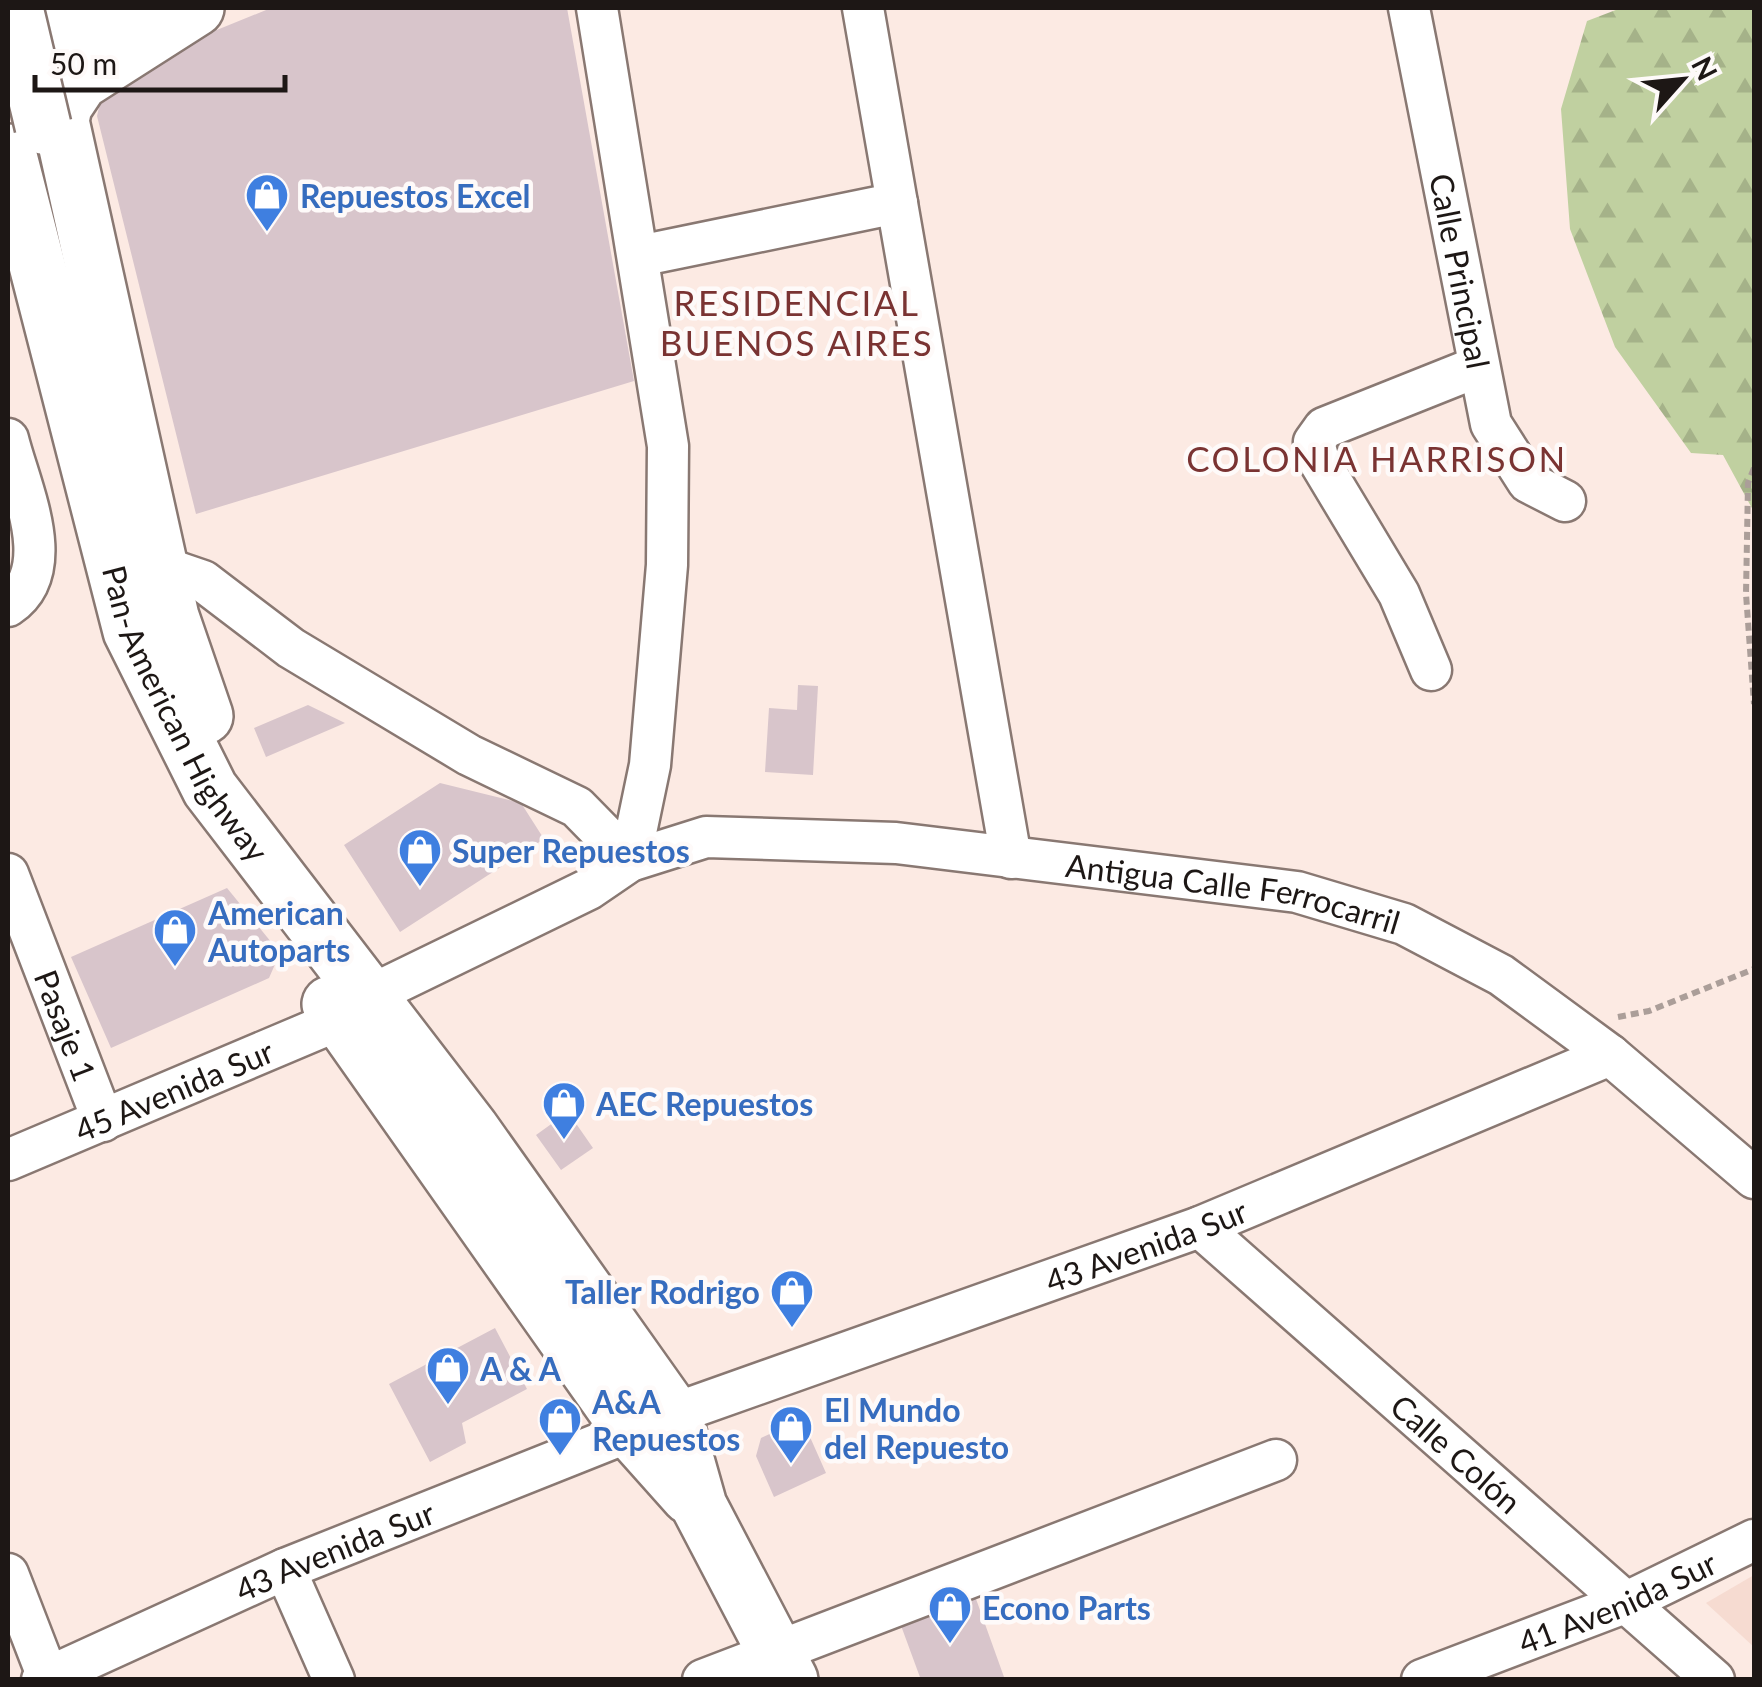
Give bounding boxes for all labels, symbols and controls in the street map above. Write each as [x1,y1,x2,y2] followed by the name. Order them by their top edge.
[35,30,285,92] scale bar
[1632,30,1732,130] north arrow
[50,45,117,81] text: 50 m
[1685,51,1725,86] text: N
[1423,170,1499,372] street label: Calle Principal
[244,172,290,233] shop icon: Repuestos Excel
[300,176,531,215] place label: Repuestos Excel
[660,281,934,363] district label: RESIDENCIAL BUENOS AIRES
[1186,437,1568,479] district label: COLONIA HARRISON
[95,561,278,869] street label: Pan-American Highway
[397,827,443,888] shop icon: Super Repuestos
[452,831,690,870] place label: Super Repuestos
[1064,844,1405,941] street label: Antigua Calle Ferrocarril
[207,893,350,969] place label: American Autoparts
[152,907,198,968] shop icon: American Autoparts
[27,964,105,1086] street label: Pasaje 1
[69,1030,279,1149] street label: 45 Avenida Sur
[541,1080,587,1141] shop icon: AEC Repuestos
[595,1084,813,1123] place label: AEC Repuestos
[1040,1190,1253,1300] street label: 43 Avenida Sur
[769,1268,815,1329] shop icon: Taller Rodrigo
[565,1272,760,1311] place label: Taller Rodrigo
[425,1345,471,1406] shop icon: A & A
[479,1349,562,1388] place label: A & A
[591,1382,740,1458] place label: A&A Repuestos
[1384,1385,1530,1521] street label: Calle Colón
[824,1390,1009,1466] place label: El Mundo del Repuesto
[537,1396,583,1457] shop icon: A&A Repuestos
[768,1404,814,1465] shop icon: El Mundo del Repuesto
[229,1492,440,1609] street label: 43 Avenida Sur
[1512,1542,1723,1661] street label: 41 Avenida Sur
[927,1584,973,1645] shop icon: Econo Parts
[982,1588,1151,1627] place label: Econo Parts

